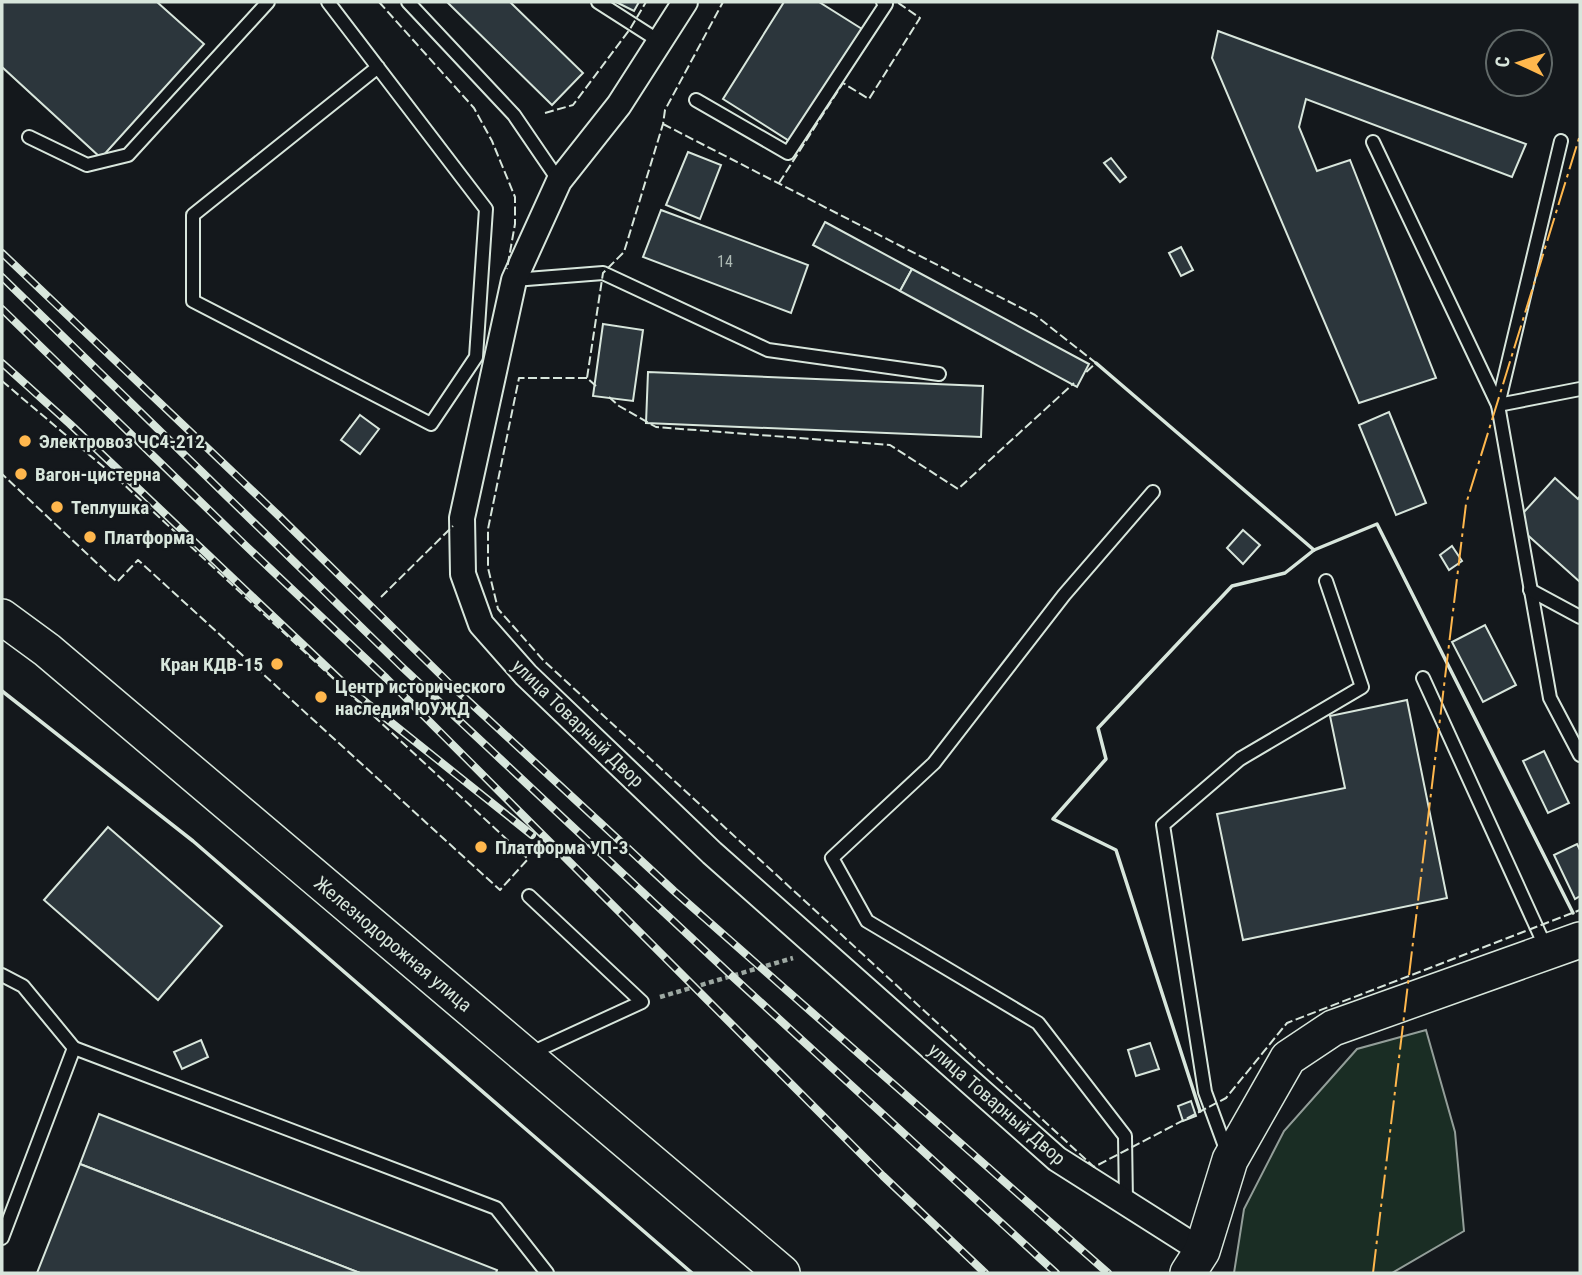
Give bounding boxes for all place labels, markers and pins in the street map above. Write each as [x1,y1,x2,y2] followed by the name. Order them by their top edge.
[39,430,205,453] place label: Электровоз ЧС4-212
[17,433,33,449] marker: Электровоз ЧС4-212
[35,463,161,486] place label: Вагон-цистерна
[13,466,29,482] marker: Вагон-цистерна
[71,496,149,519] place label: Теплушка
[49,499,65,515] marker: Теплушка
[104,526,195,549] place label: Платформа
[82,529,98,545] marker: Платформа
[160,653,263,676] place label: Кран КДВ-15
[269,656,285,672] marker: Кран КДВ-15
[335,675,506,720] place label: Центр исторического наследия ЮУЖД
[313,689,329,705] marker: Центр исторического наследия ЮУЖД
[495,836,628,859] place label: Платформа УП-3
[473,839,489,855] marker: Платформа УП-3

